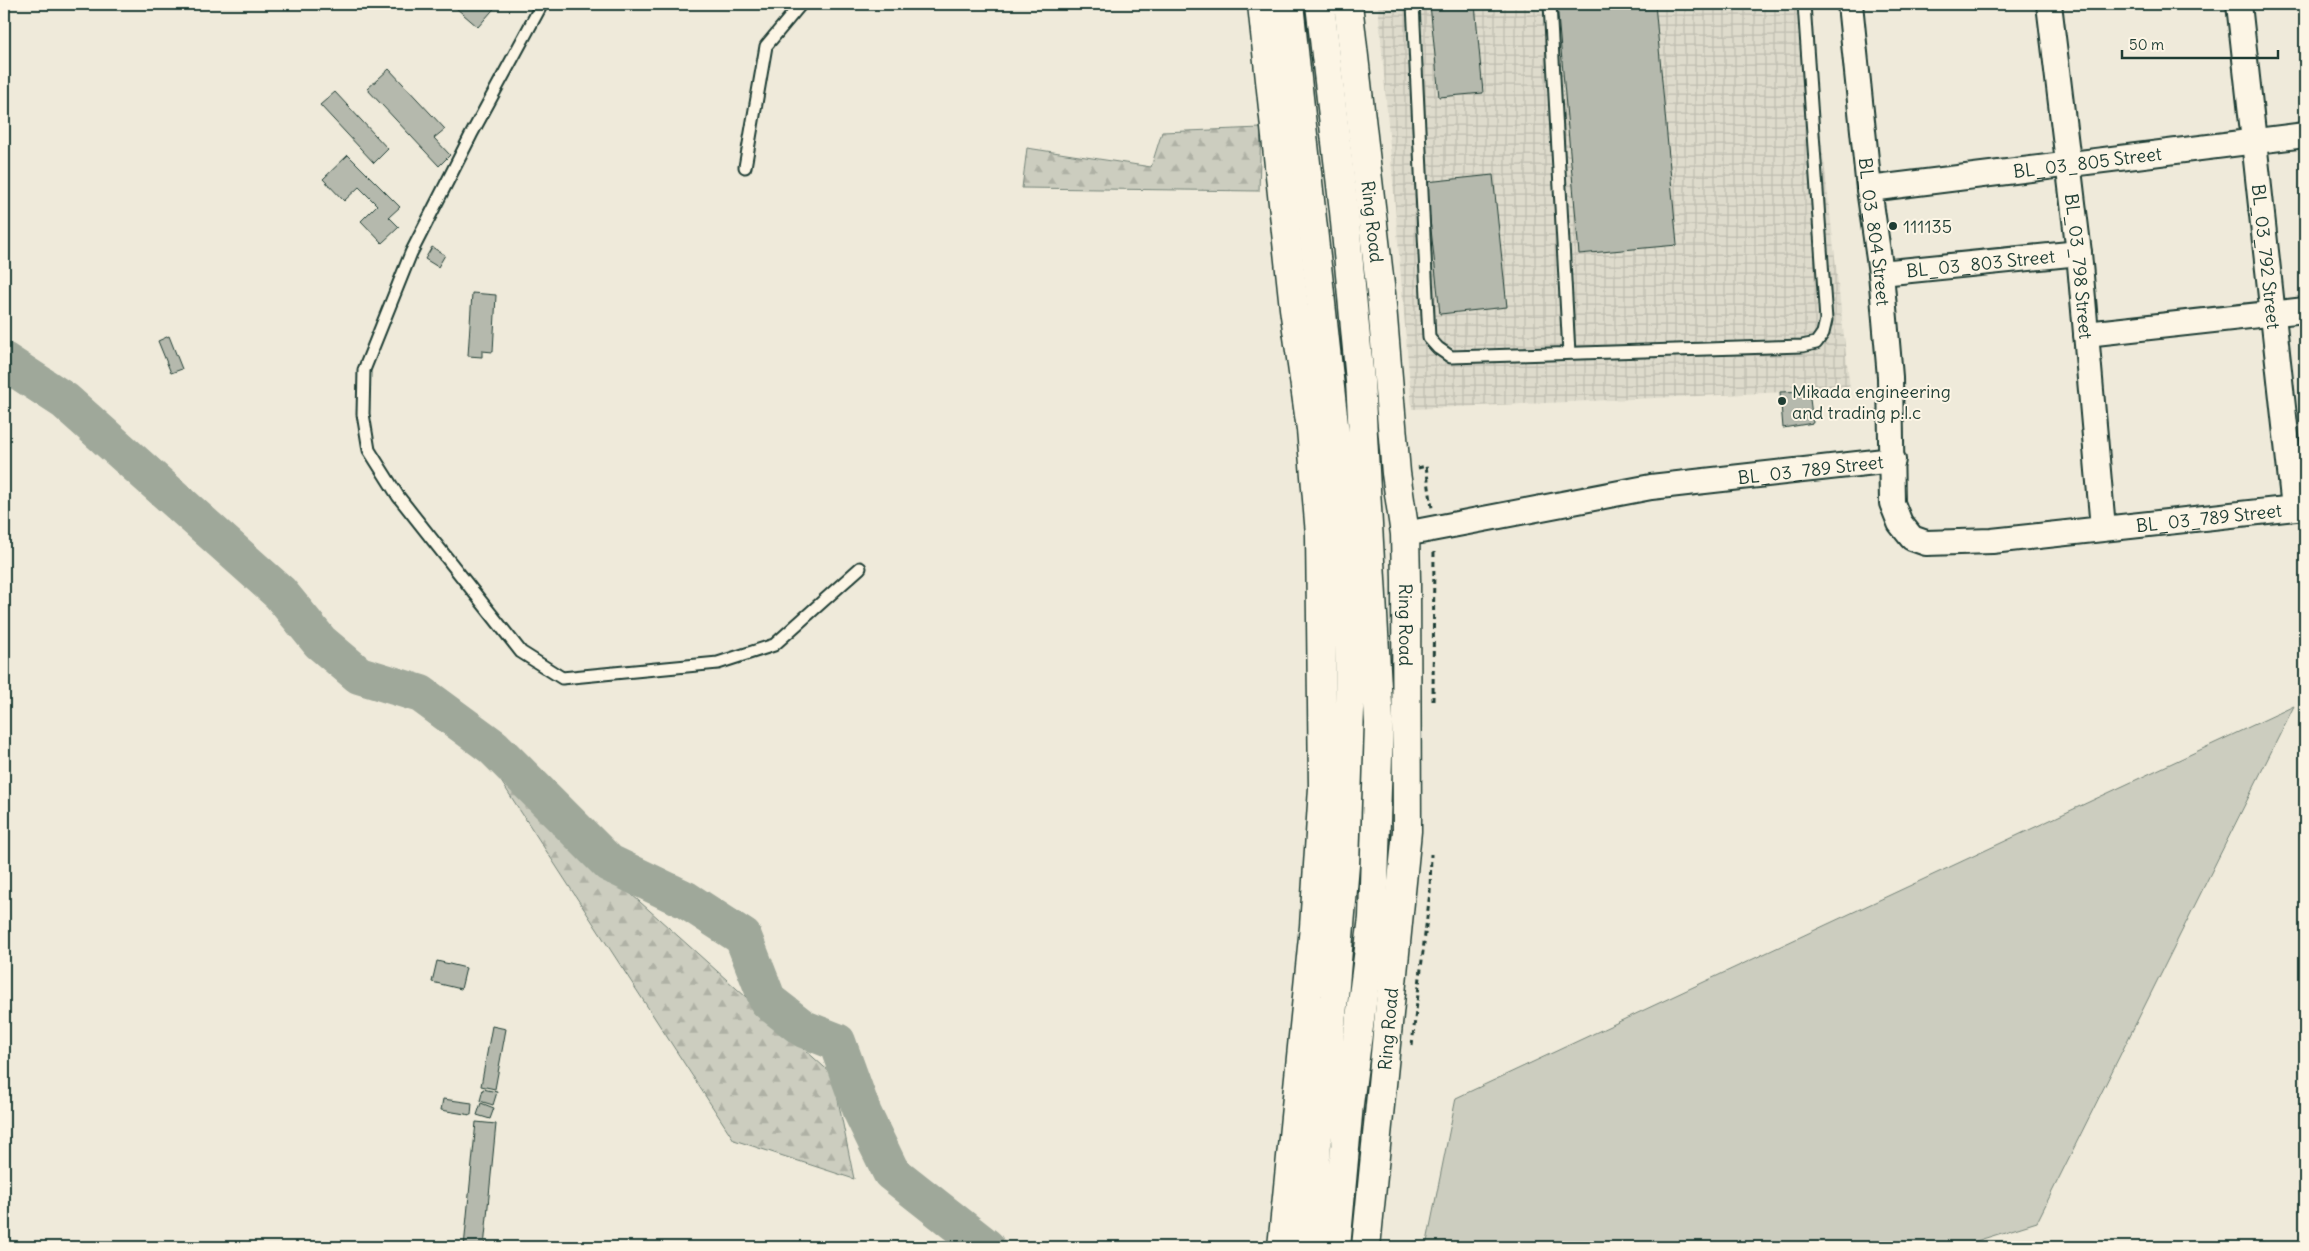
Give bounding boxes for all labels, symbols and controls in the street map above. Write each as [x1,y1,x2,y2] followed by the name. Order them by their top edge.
[2122,28,2278,60] scale bar
[2129,35,2164,54] text: 50 m
[2012,141,2163,183] street label: BL_03_805 Street
[1854,156,1895,307] street label: BL_03_804 Street
[1357,179,1389,264] street label: Ring Road
[2247,183,2286,330] street label: BL_03_792 Street
[2060,192,2098,340] street label: BL_03_798 Street
[1903,215,1952,238] place label: 111135
[1887,220,1899,232] marker: 111135
[1905,244,2056,282] street label: BL_03_803 Street
[1792,380,1951,424] place label: Mikada engineering and trading p.l.c
[1776,395,1788,407] marker: Mikada engineering and trading p.l.c
[1737,450,1885,489] street label: BL_03_789 Street
[2135,498,2283,537] street label: BL_03_789 Street
[1395,584,1418,667] street label: Ring Road
[1373,987,1403,1071] street label: Ring Road

